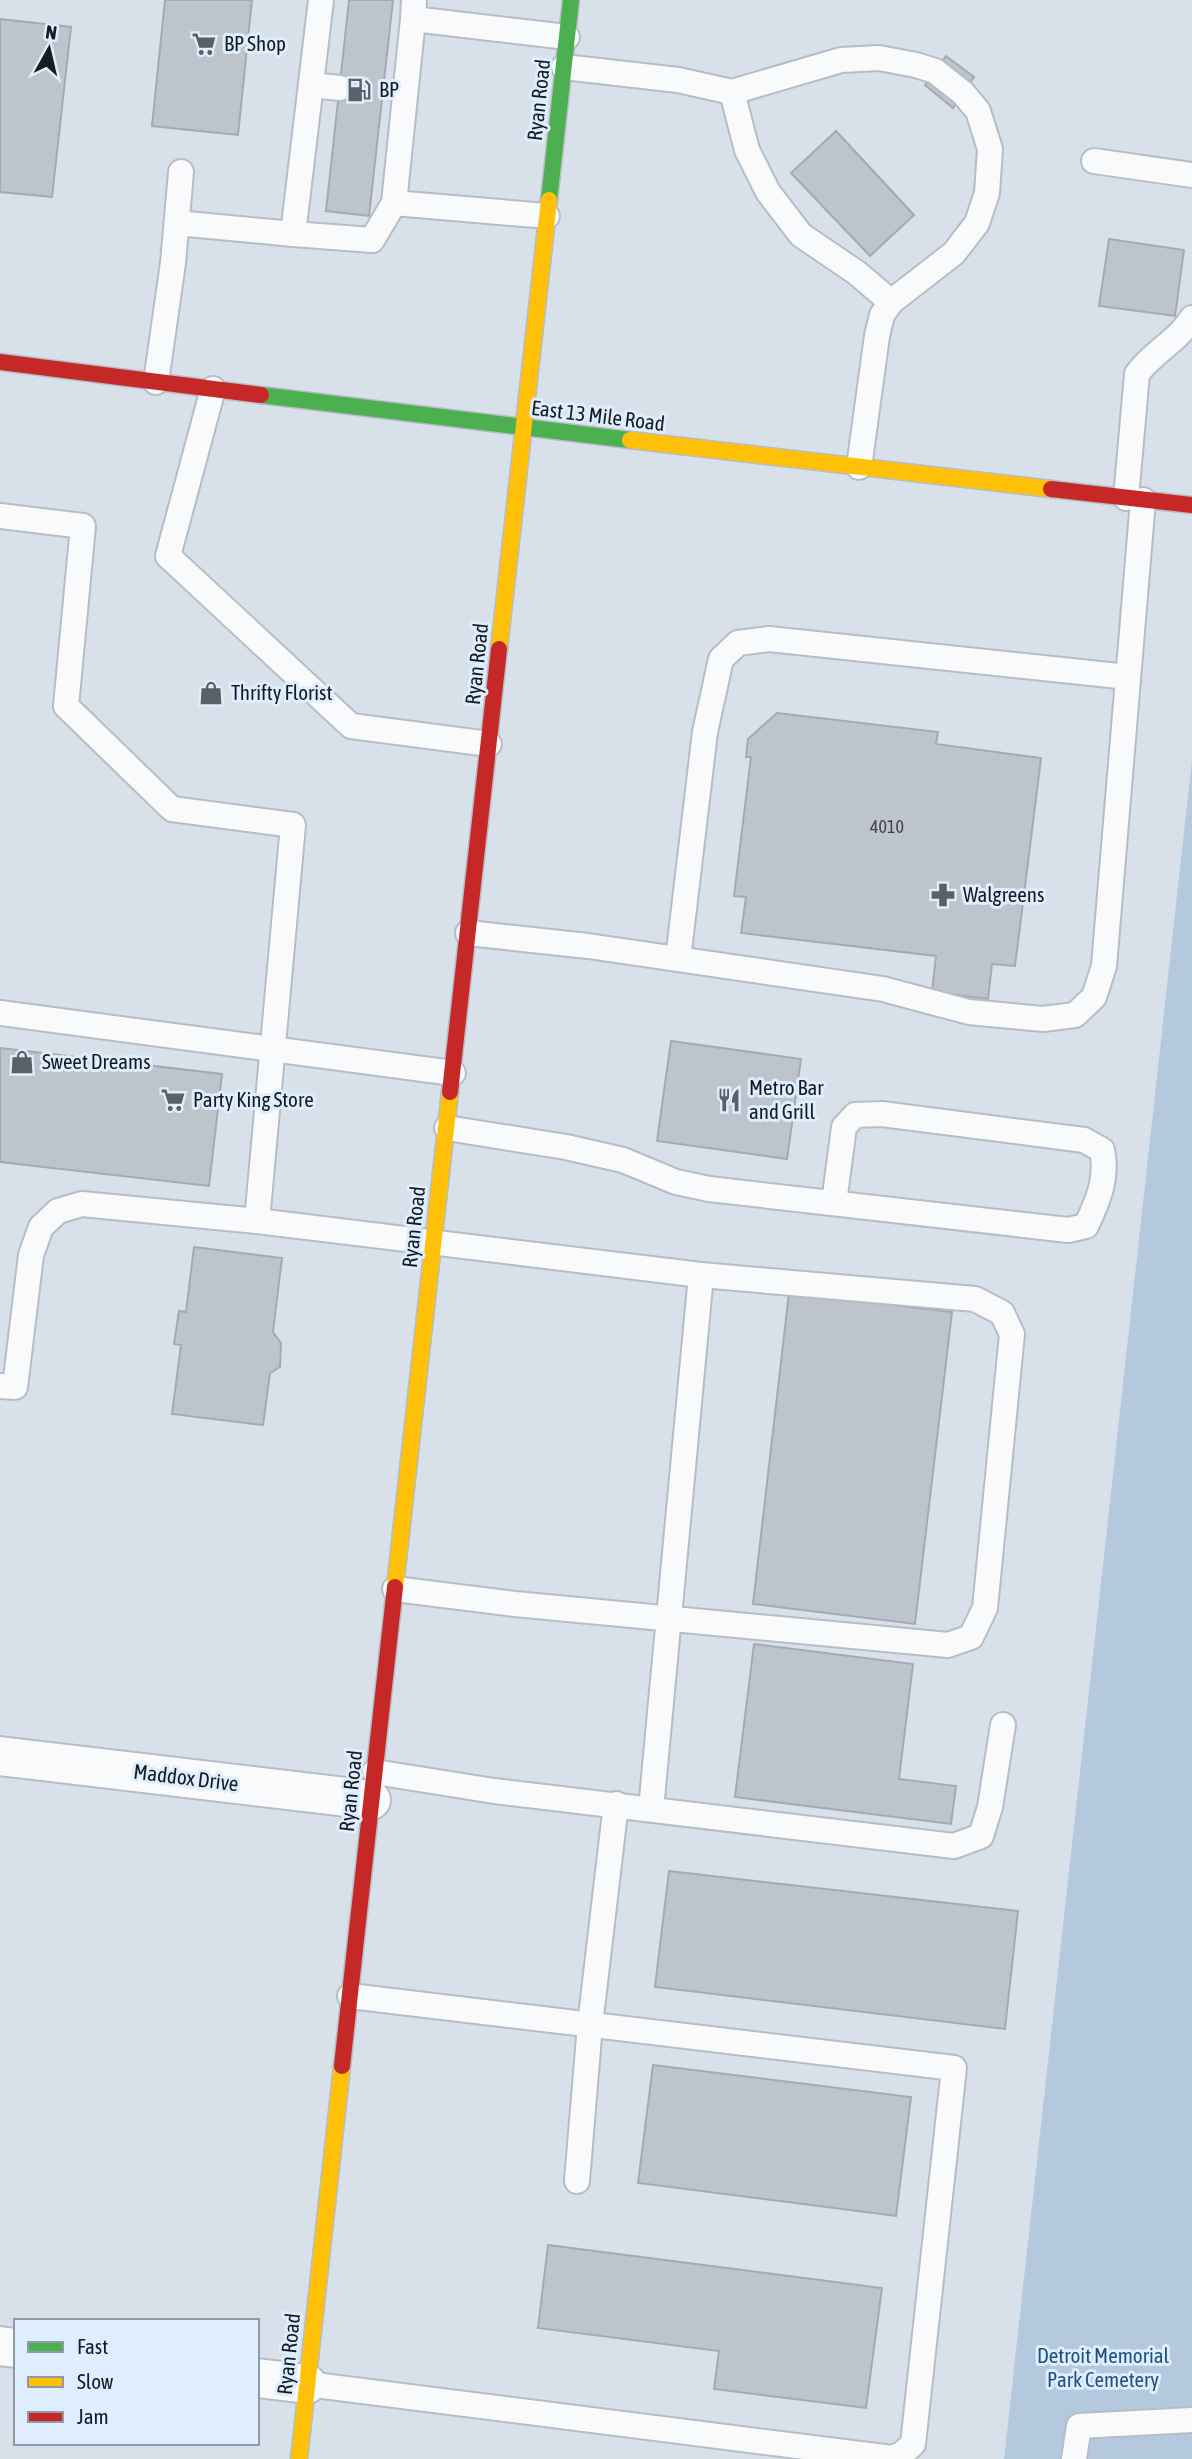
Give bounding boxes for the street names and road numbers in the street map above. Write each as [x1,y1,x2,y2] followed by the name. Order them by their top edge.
[522,58,554,142] street label: Ryan Road
[530,395,666,435] street label: East 13 Mile Road
[460,622,492,706] street label: Ryan Road
[397,1185,429,1269] street label: Ryan Road
[334,1749,366,1833] street label: Ryan Road
[132,1759,240,1795] street label: Maddox Drive
[272,2312,304,2396] street label: Ryan Road

